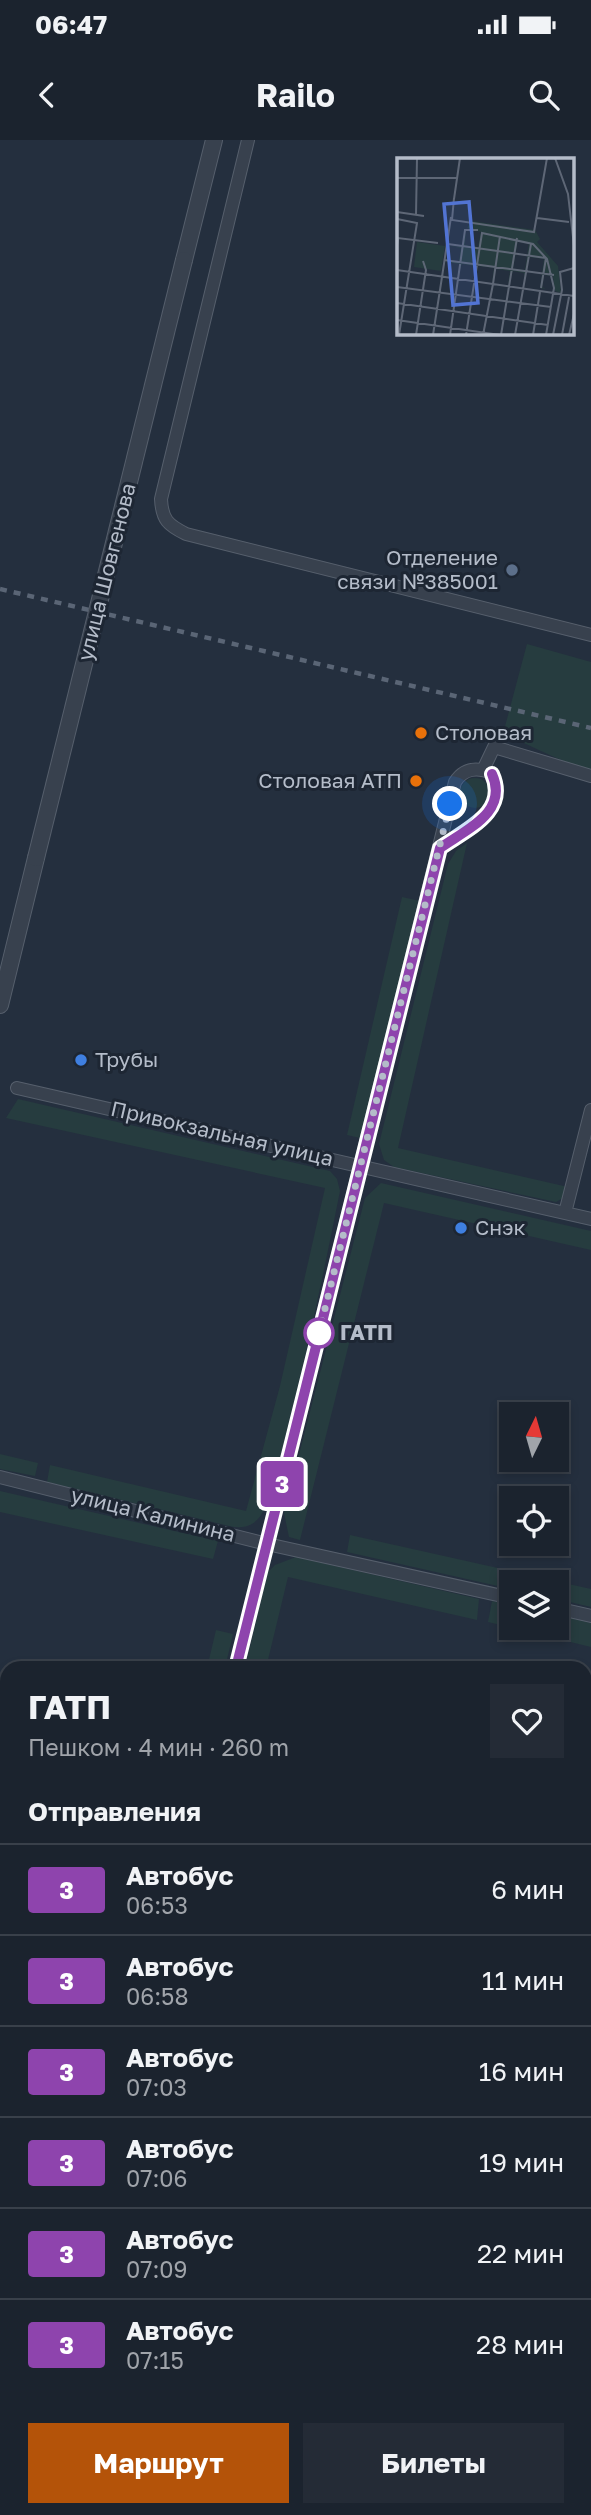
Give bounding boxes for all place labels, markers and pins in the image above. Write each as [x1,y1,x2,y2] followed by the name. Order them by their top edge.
[337,544,498,594] place label: Отделение связи №385001
[504,562,520,578] marker: Отделение связи №385001
[435,719,532,745] place label: Столовая
[413,725,429,741] marker: Столовая
[258,767,402,793] place label: Столовая АТП
[408,773,424,789] marker: Столовая АТП
[95,1046,158,1072] place label: Трубы
[73,1052,89,1068] marker: Трубы
[475,1214,526,1240] place label: Снэк
[453,1220,469,1236] marker: Снэк
[304,1318,334,1348] marker: ГАТП
[340,1319,393,1345] place label: ГАТП

